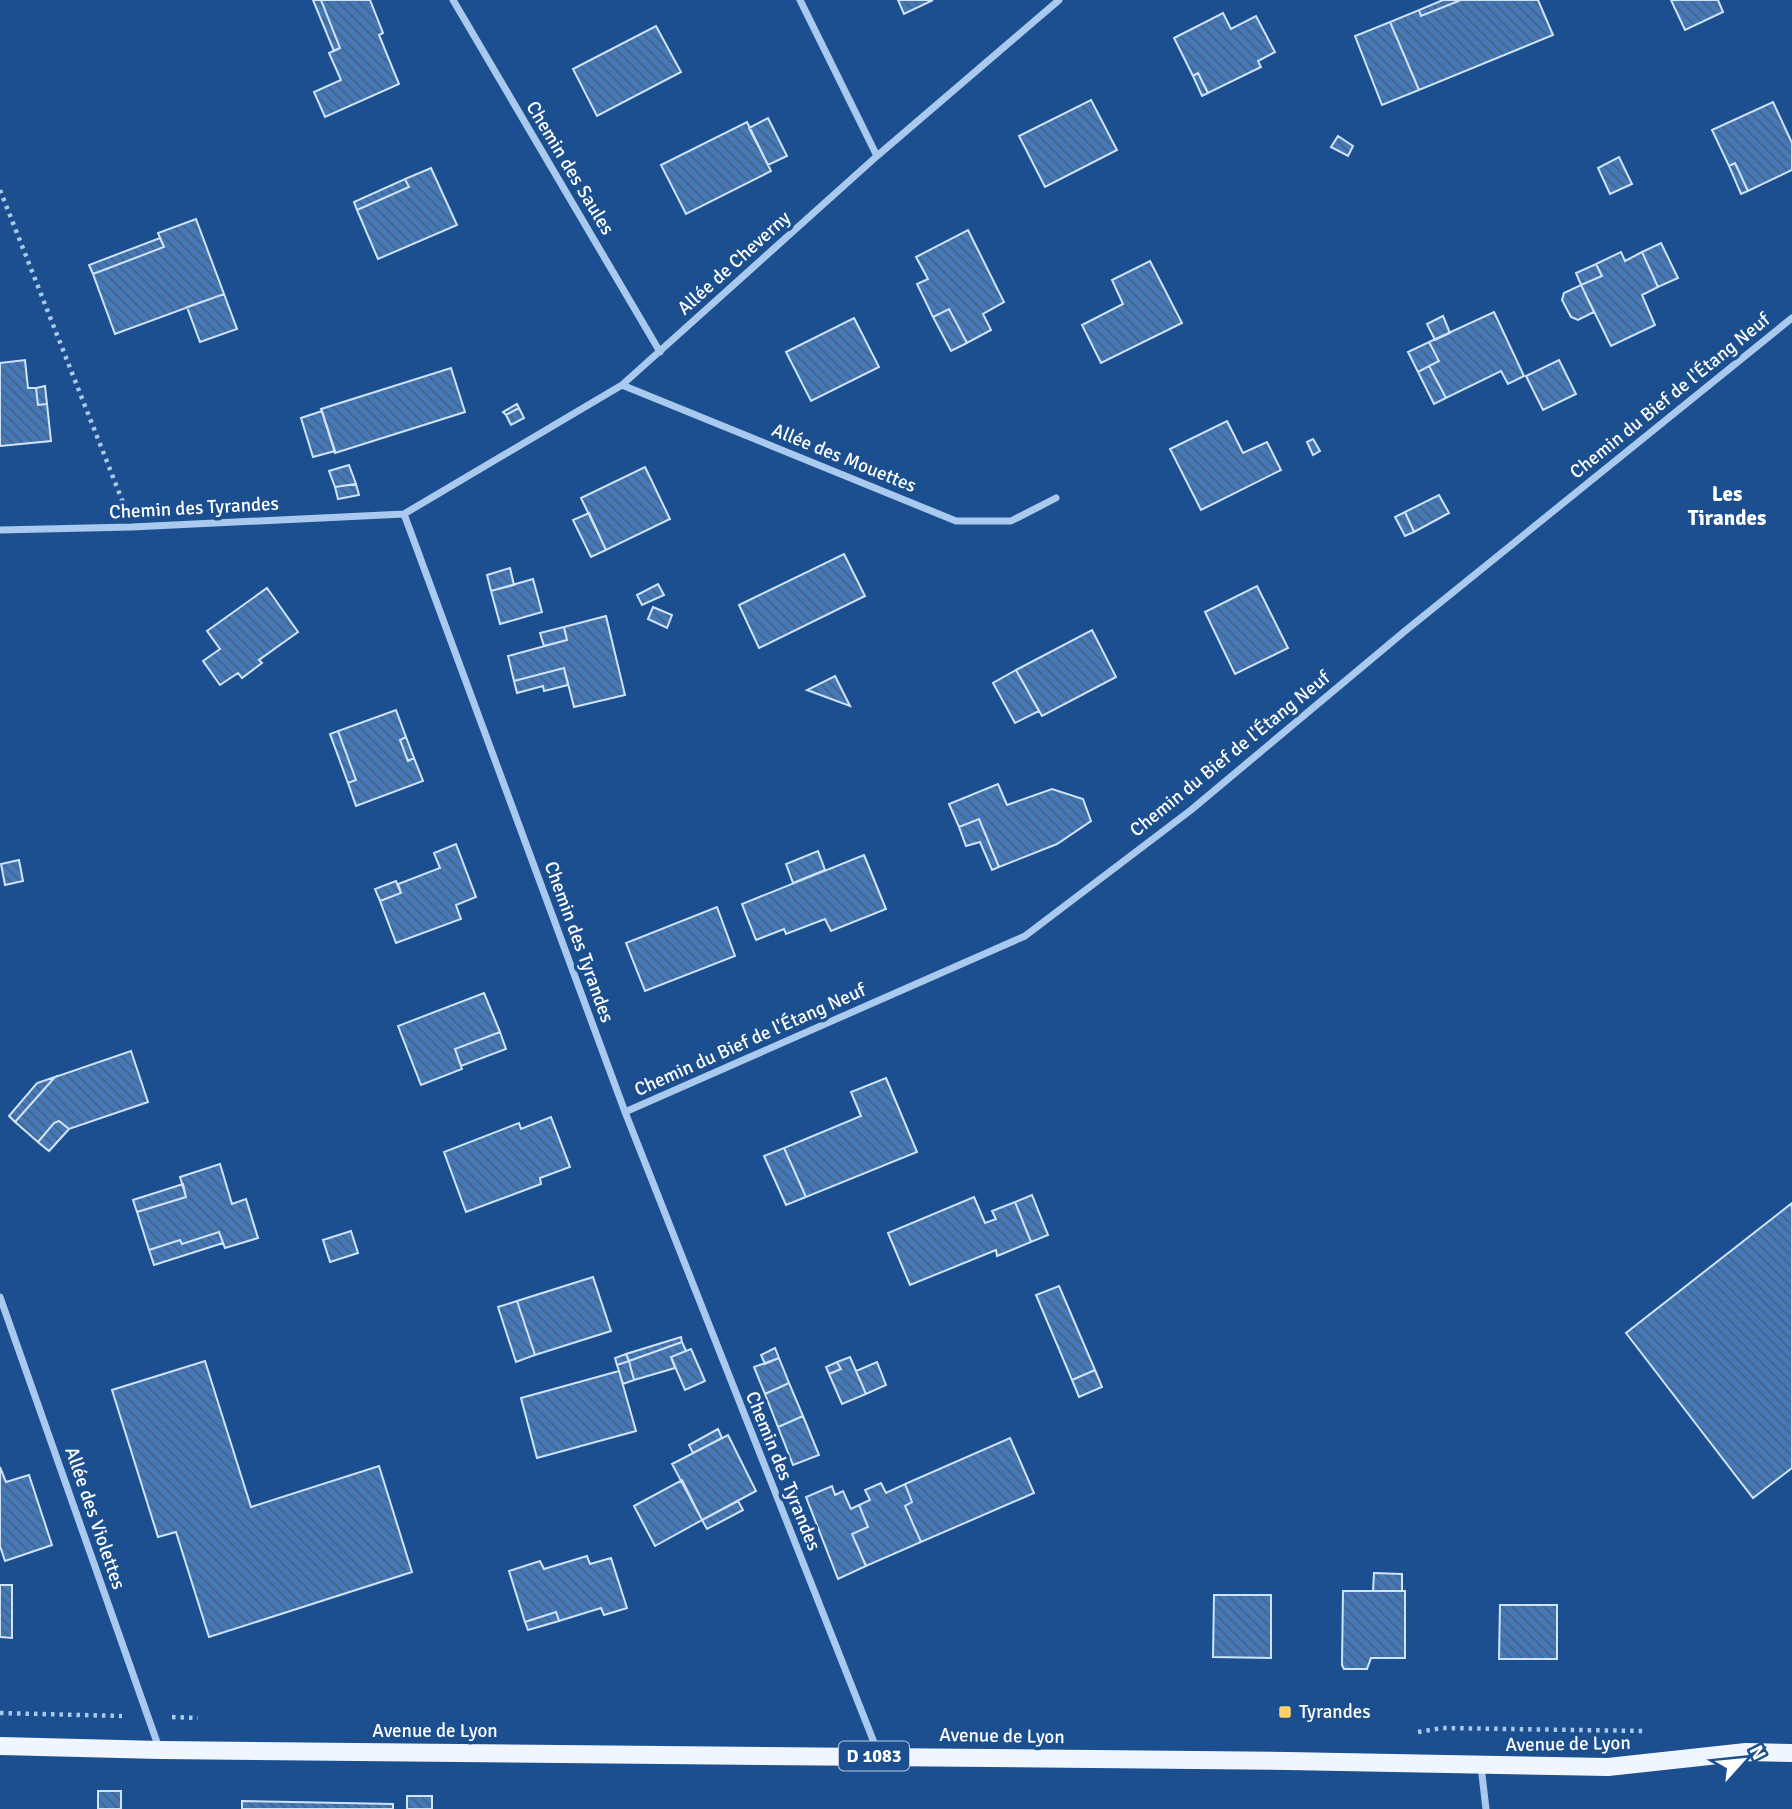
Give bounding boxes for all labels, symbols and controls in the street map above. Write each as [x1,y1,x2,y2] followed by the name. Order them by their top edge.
[521,97,619,239] street label: Chemin des Saules
[672,206,796,320] street label: Allée de Cheverny
[1565,307,1776,484] street label: Chemin du Bief de l'Étang Neuf
[768,418,920,498] street label: Allée des Mouettes
[1688,481,1766,531] district label: Les Tirandes
[109,492,279,524] street label: Chemin des Tyrandes
[1125,665,1336,842] street label: Chemin du Bief de l'Étang Neuf
[539,858,619,1026] street label: Chemin des Tyrandes
[631,977,871,1102] street label: Chemin du Bief de l'Étang Neuf
[740,1388,826,1554] street label: Chemin des Tyrandes
[59,1444,131,1592] street label: Allée des Violettes
[1299,1700,1371,1724] place label: Tyrandes
[1277,1704,1293,1720] marker: Tyrandes
[372,1719,498,1743] street label: Avenue de Lyon
[939,1723,1065,1749] street label: Avenue de Lyon
[1708,1725,1778,1795] north arrow
[1505,1731,1631,1757] street label: Avenue de Lyon
[1744,1741,1771,1764] text: N
[839,1742,909,1770] road number: D 1083

